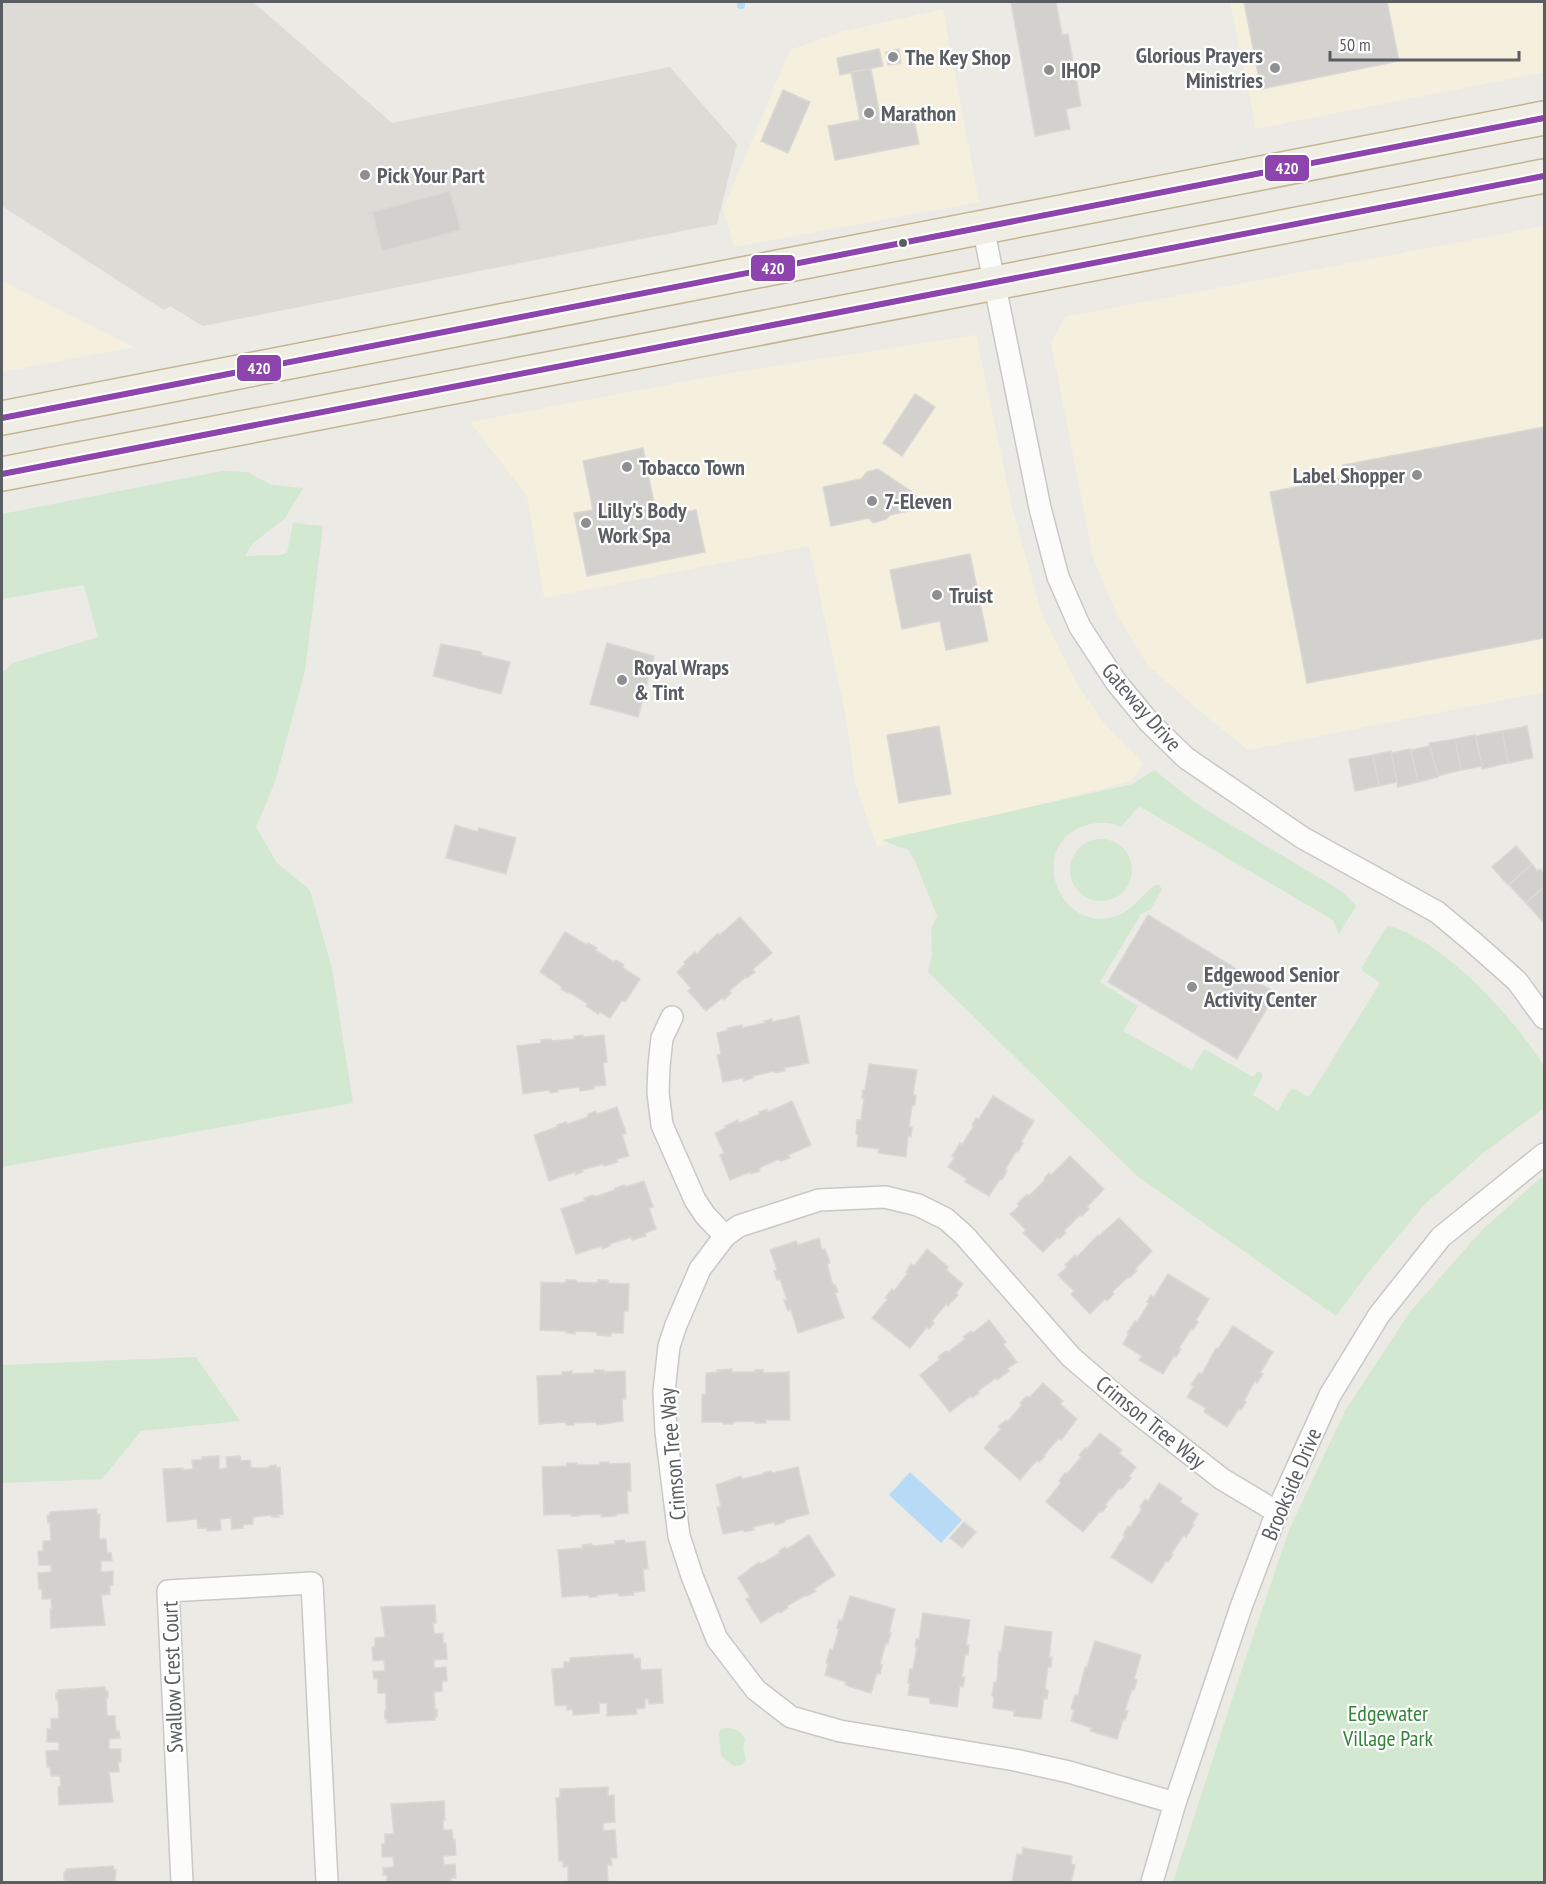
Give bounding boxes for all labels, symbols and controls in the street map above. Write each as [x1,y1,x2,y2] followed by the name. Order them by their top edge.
[1330,24,1519,62] scale bar
[1339,33,1371,56] text: 50 m
[1136,41,1263,94] place label: Glorious Prayers Ministries
[905,43,1011,71] place label: The Key Shop
[886,50,900,64] marker: The Key Shop
[1061,56,1101,84] place label: IHOP
[1268,61,1282,75] marker: Glorious Prayers Ministries
[1042,63,1056,77] marker: IHOP
[881,99,956,127] place label: Marathon
[862,106,876,120] marker: Marathon
[1264,154,1310,182] line badge: 420
[1276,158,1299,178] text: 420
[377,161,485,189] place label: Pick Your Part
[358,168,372,182] marker: Pick Your Part
[897,237,909,249] unlabelled marker
[750,254,796,282] line badge: 420
[762,258,785,278] text: 420
[236,354,282,382] line badge: 420
[248,358,271,378] text: 420
[639,453,745,481] place label: Tobacco Town
[620,460,634,474] marker: Tobacco Town
[1293,461,1406,489] place label: Label Shopper
[1410,468,1424,482] marker: Label Shopper
[884,487,952,515] place label: 7-Eleven
[865,494,879,508] marker: 7-Eleven
[597,496,688,549] place label: Lilly's Body Work Spa
[579,516,593,530] marker: Lilly's Body Work Spa
[949,581,993,609] place label: Truist
[930,588,944,602] marker: Truist
[634,653,729,706] place label: Royal Wraps & Tint
[1096,657,1188,757] street label: Gateway Drive
[615,673,629,687] marker: Royal Wraps & Tint
[1203,960,1340,1013] place label: Edgewood Senior Activity Center
[1185,980,1199,994] marker: Edgewood Senior Activity Center
[1091,1369,1212,1475] street label: Crimson Tree Way
[652,1386,692,1521] street label: Crimson Tree Way
[1255,1424,1327,1544] street label: Brookside Drive
[155,1600,189,1754] street label: Swallow Crest Court
[1342,1699,1433,1752] park label: Edgewater Village Park

